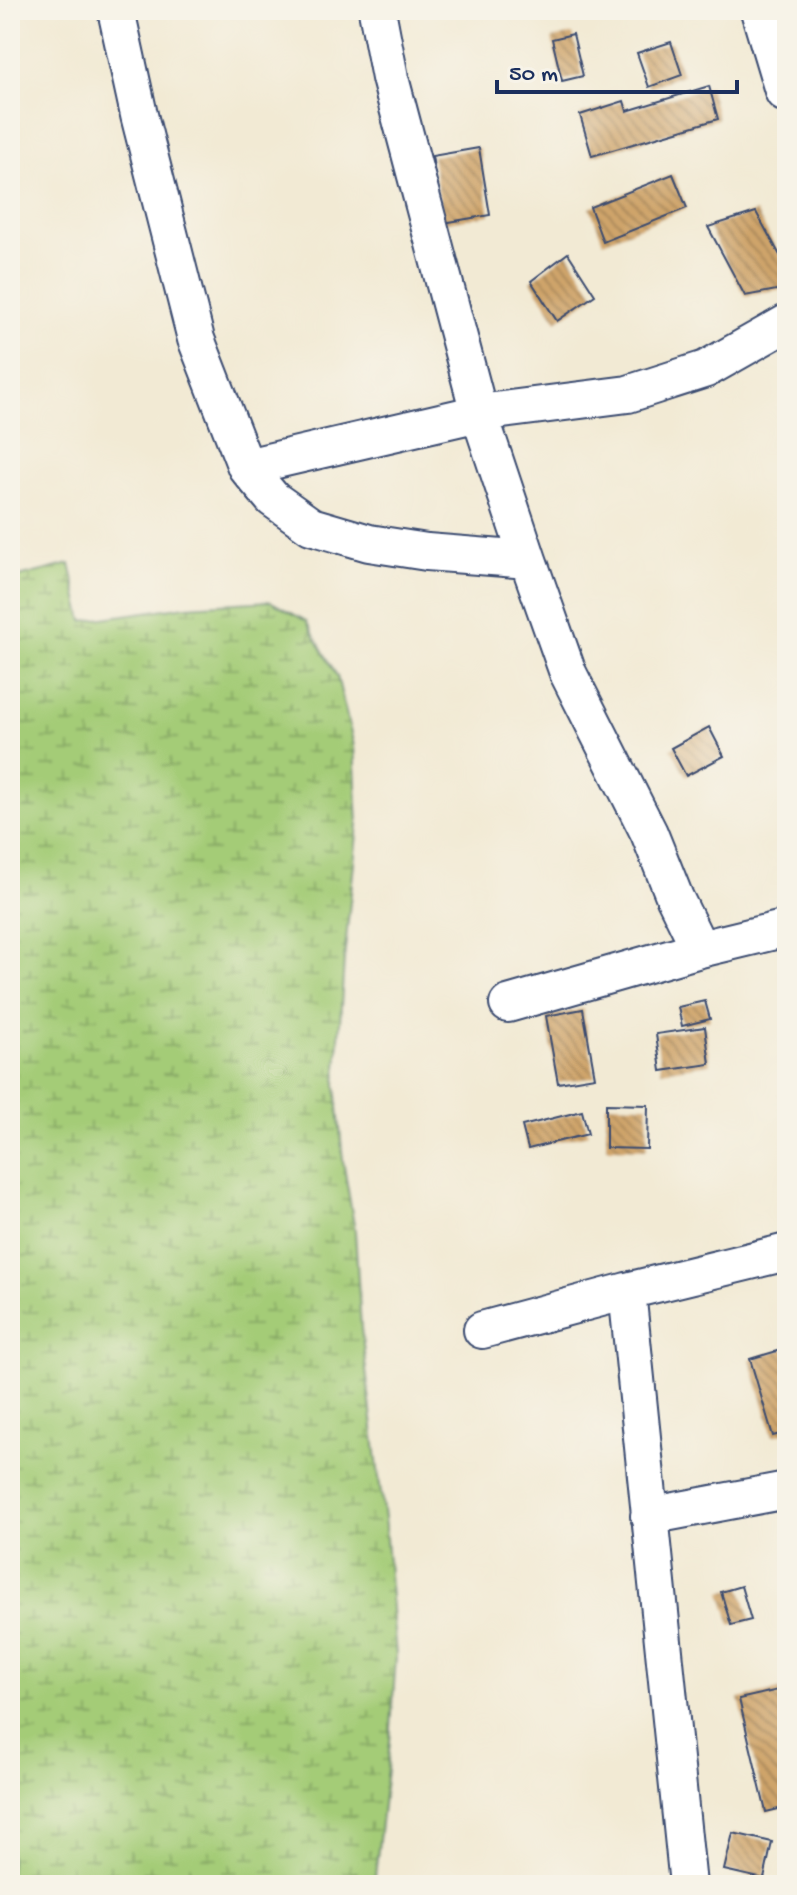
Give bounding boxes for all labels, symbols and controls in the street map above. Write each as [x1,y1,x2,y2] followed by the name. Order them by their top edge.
[497,44,737,94] scale bar
[509,61,558,90] text: 50 m

